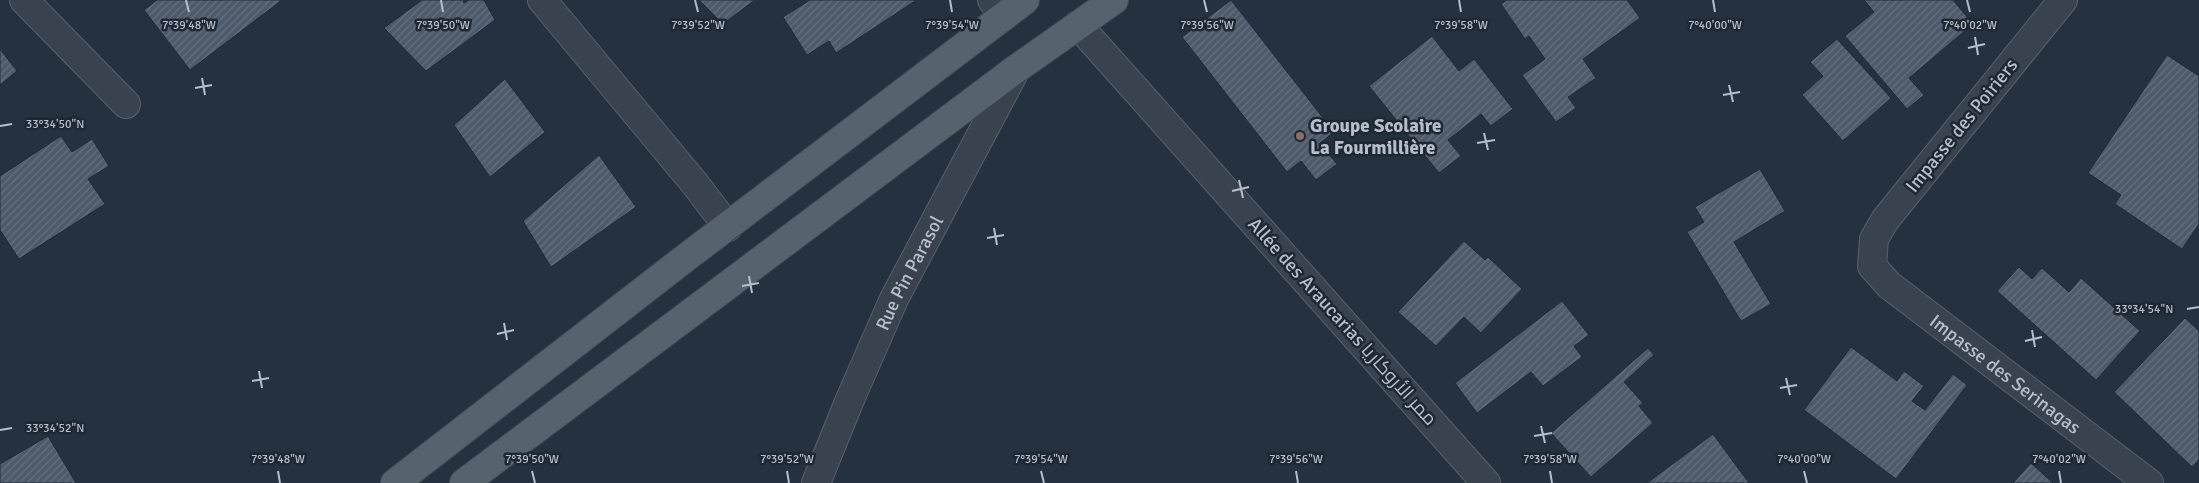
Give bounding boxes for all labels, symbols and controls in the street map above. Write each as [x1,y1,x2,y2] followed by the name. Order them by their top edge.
[162,18,216,33] text: 7°39'48"W
[416,18,470,33] text: 7°39'50"W
[671,18,725,33] text: 7°39'52"W
[925,18,979,33] text: 7°39'54"W
[1180,18,1234,33] text: 7°39'56"W
[1434,18,1488,33] text: 7°39'58"W
[1688,18,1742,33] text: 7°40'00"W
[1943,18,1997,33] text: 7°40'02"W
[1900,54,2023,197] street label: Impasse des Poiriers
[1310,114,1441,160] place label: Groupe Scolaire La Fourmillière
[26,117,84,132] text: 33°34'50"N
[1294,130,1306,142] marker: Groupe Scolaire La Fourmillière
[871,212,949,334] street label: Rue Pin Parasol
[1243,213,1442,431] street label: Allée des Araucarias ممر الأروكاريا
[2115,302,2173,317] text: 33°34'54"N
[1925,309,2085,440] street label: Impasse des Serinagas
[26,421,84,436] text: 33°34'52"N
[251,452,305,467] text: 7°39'48"W
[505,452,559,467] text: 7°39'50"W
[760,452,814,467] text: 7°39'52"W
[1014,452,1068,467] text: 7°39'54"W
[1269,452,1323,467] text: 7°39'56"W
[1523,452,1577,467] text: 7°39'58"W
[1777,452,1831,467] text: 7°40'00"W
[2032,452,2086,467] text: 7°40'02"W

